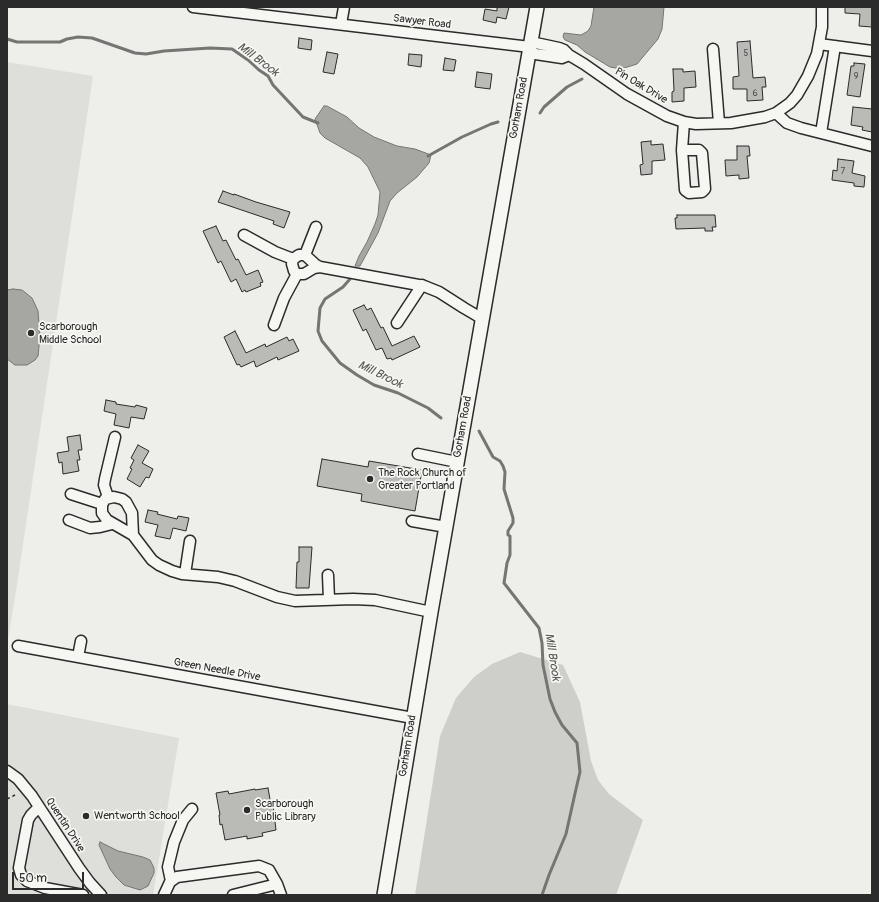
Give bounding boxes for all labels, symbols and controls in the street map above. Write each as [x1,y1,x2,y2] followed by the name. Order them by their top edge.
[392,12,452,32] street label: Sawyer Road
[235,40,281,80] water label: Mill Brook
[744,49,748,59] house number: 5
[612,65,670,107] street label: Pin Oak Drive
[854,72,858,82] house number: 9
[507,76,531,140] street label: Gorham Road
[752,89,758,99] house number: 6
[841,167,845,177] house number: 7
[39,320,102,346] place label: Scarborough Middle School
[26,328,36,338] marker: Scarborough Middle School
[355,358,405,392] water label: Mill Brook
[451,395,475,459] street label: Gorham Road
[378,466,467,492] place label: The Rock Church of Greater Portland
[365,474,375,484] marker: The Rock Church of Greater Portland
[541,632,563,682] water label: Mill Brook
[173,656,261,684] street label: Green Needle Drive
[397,714,419,778] street label: Gorham Road
[43,795,87,855] street label: Quentin Drive
[255,797,316,823] place label: Scarborough Public Library
[242,805,252,815] marker: Scarborough Public Library
[94,809,180,823] place label: Wentworth School
[81,811,91,821] marker: Wentworth School
[14,864,86,890] scale bar
[19,871,47,886] text: 50 m

